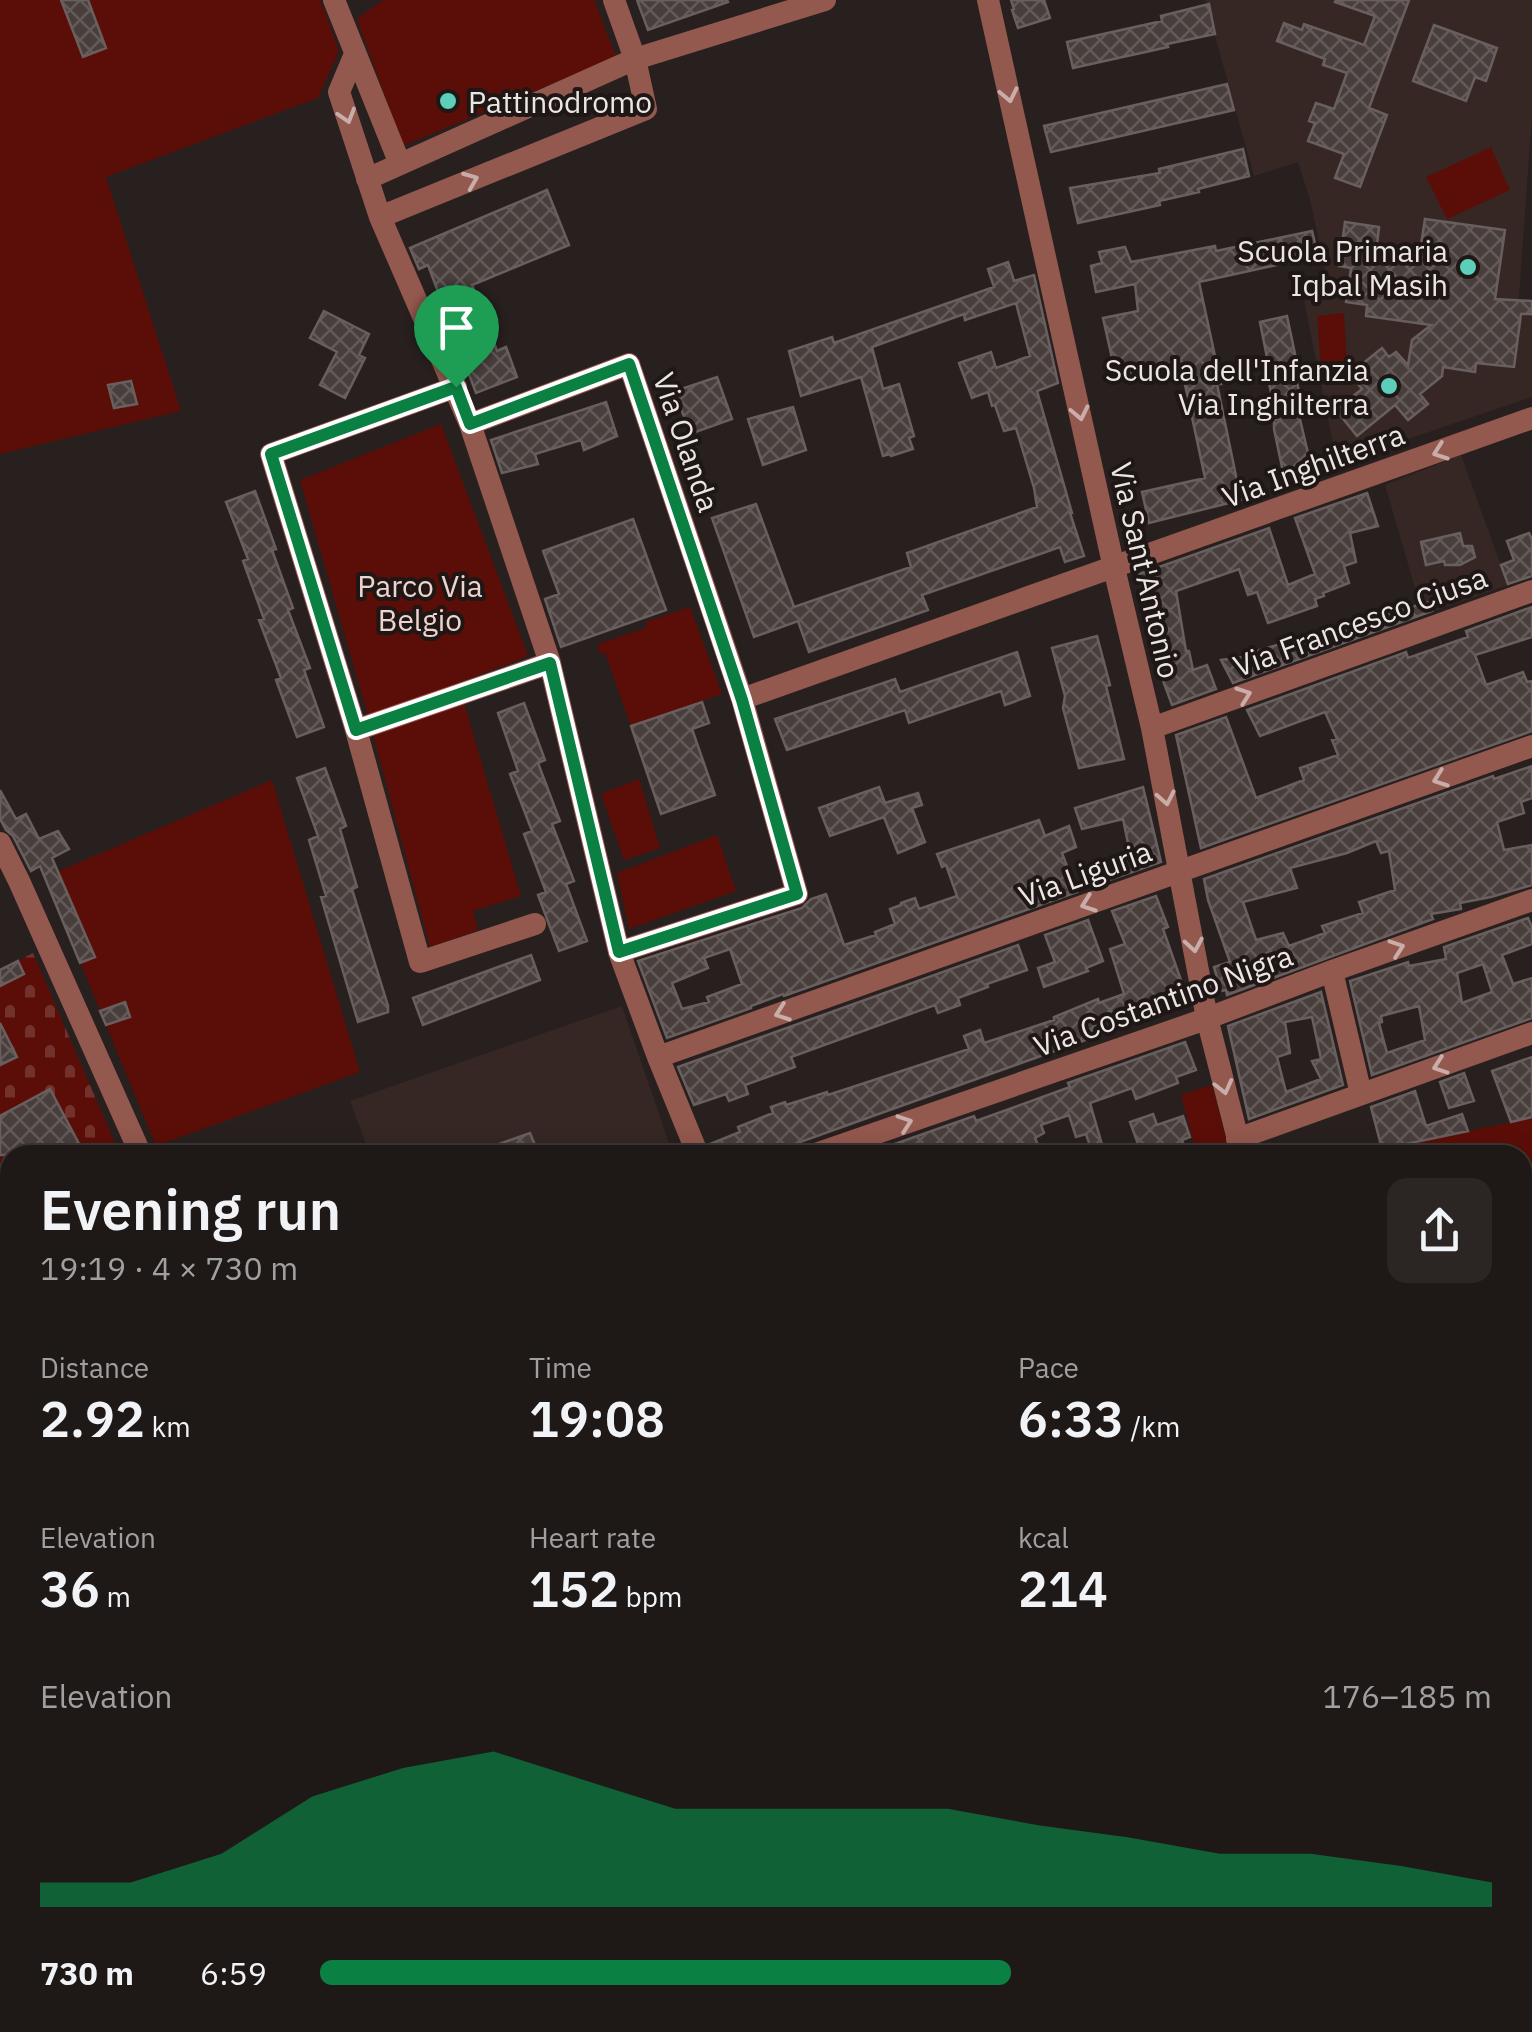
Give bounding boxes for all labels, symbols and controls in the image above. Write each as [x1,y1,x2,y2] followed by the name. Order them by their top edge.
[468,82,652,121] place label: Pattinodromo
[998,86,1019,103] one-way arrow
[437,90,459,112] marker: Pattinodromo
[335,107,356,124] one-way arrow
[461,172,478,192] one-way arrow
[1237,231,1448,304] place label: Scuola Primaria Iqbal Masih
[1457,256,1479,278] marker: Scuola Primaria Iqbal Masih
[414,285,499,388] pin
[429,300,484,355] icon: arrive
[1105,350,1369,423] place label: Scuola dell'Infanzia Via Inghilterra
[645,367,729,517] street label: Via Olanda
[1378,375,1400,397] marker: Scuola dell'Infanzia Via Inghilterra
[1068,404,1089,421] one-way arrow
[1217,414,1409,516] street label: Via Inghilterra
[1433,440,1450,460] one-way arrow
[1102,458,1190,682] street label: Via Sant'Antonio
[1228,557,1492,685] street label: Via Francesco Ciusa
[357,566,483,639] park label: Parco Via Belgio
[1234,686,1251,707] one-way arrow
[1433,767,1450,788] one-way arrow
[1154,789,1175,806] one-way arrow
[1013,831,1157,915] street label: Via Liguria
[1081,892,1098,913] one-way arrow
[1028,935,1298,1065] street label: Via Costantino Nigra
[1182,936,1203,953] one-way arrow
[1388,939,1405,959] one-way arrow
[774,1001,791,1022] one-way arrow
[1433,1054,1450,1075] one-way arrow
[1212,1078,1233,1095] one-way arrow
[895,1114,912,1135] one-way arrow
[40,1174,341,1245] text: Evening run
[1387,1178,1492,1283] button: share
[40,1247,298,1289] text: 19:19 · 4 × 730 m
[40,1349,149,1386] text: Distance
[529,1349,592,1386] text: Time
[1018,1349,1079,1386] text: Pace
[40,1386,145,1451] text: 2.92
[529,1386,665,1451] text: 19:08
[1018,1386,1124,1451] text: 6:33
[145,1408,191,1445] text: km
[1124,1408,1181,1445] text: /km
[40,1519,156,1556] text: Elevation
[529,1519,656,1556] text: Heart rate
[1018,1519,1069,1556] text: kcal
[40,1556,100,1621] text: 36
[529,1556,619,1621] text: 152
[1018,1556,1108,1621] text: 214
[100,1578,131,1615] text: m
[619,1578,683,1615] text: bpm
[40,1675,173,1717] text: Elevation
[1322,1675,1492,1717] text: 176–185 m
[40,1952,134,1994] text: 730 m
[200,1952,267,1994] text: 6:59

